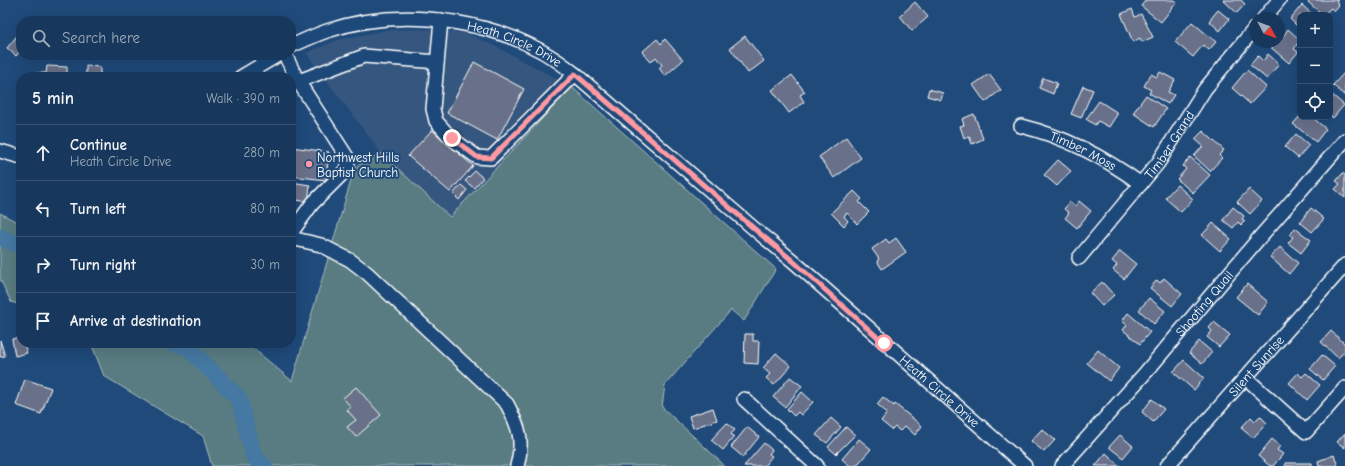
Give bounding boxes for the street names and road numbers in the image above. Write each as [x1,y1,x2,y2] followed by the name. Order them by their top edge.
[466,17,565,70] street label: Heath Circle Drive
[1141,108,1197,182] street label: Timber Grand
[1048,128,1119,173] street label: Timber Moss
[1172,267,1236,339] street label: Shooting Quail
[1225,332,1287,399] street label: Silent Sunrise
[897,352,983,430] street label: Heath Circle Drive

